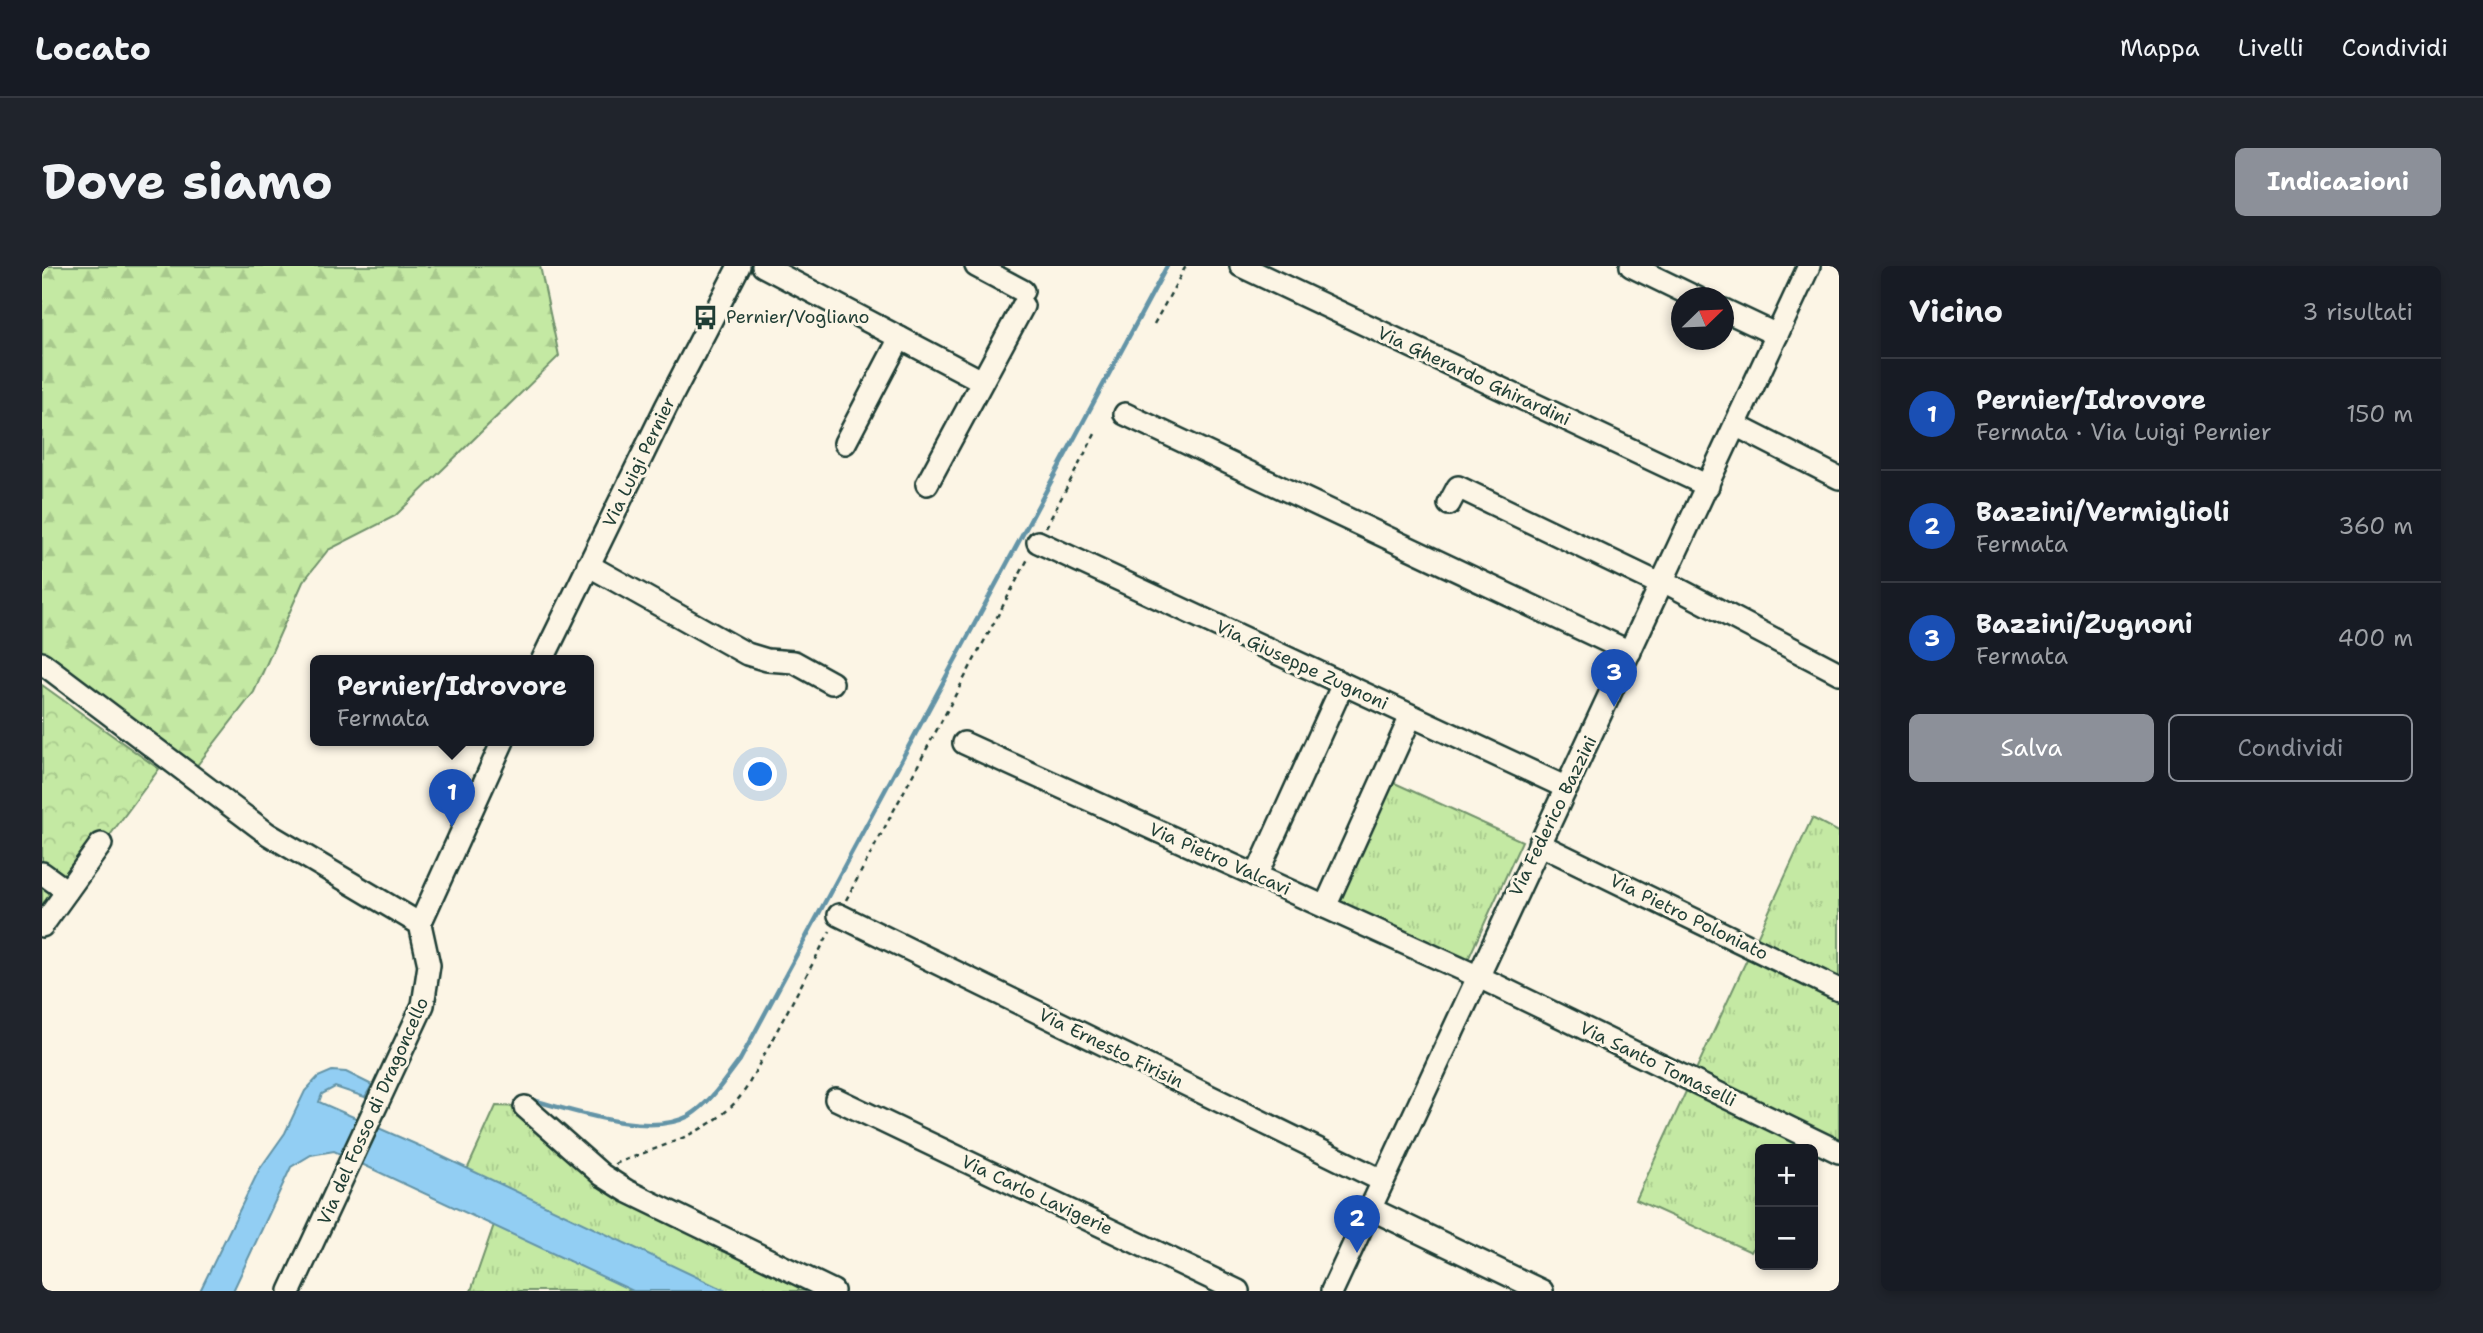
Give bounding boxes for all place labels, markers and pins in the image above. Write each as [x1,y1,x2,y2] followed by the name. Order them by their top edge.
[692,303,720,331] bus stop icon: Pernier/Vogliano
[726,305,869,329] place label: Pernier/Vogliano
[1591,649,1637,707] pin: 3
[429,769,475,827] pin: 1
[1334,1195,1380,1253] pin: 2

